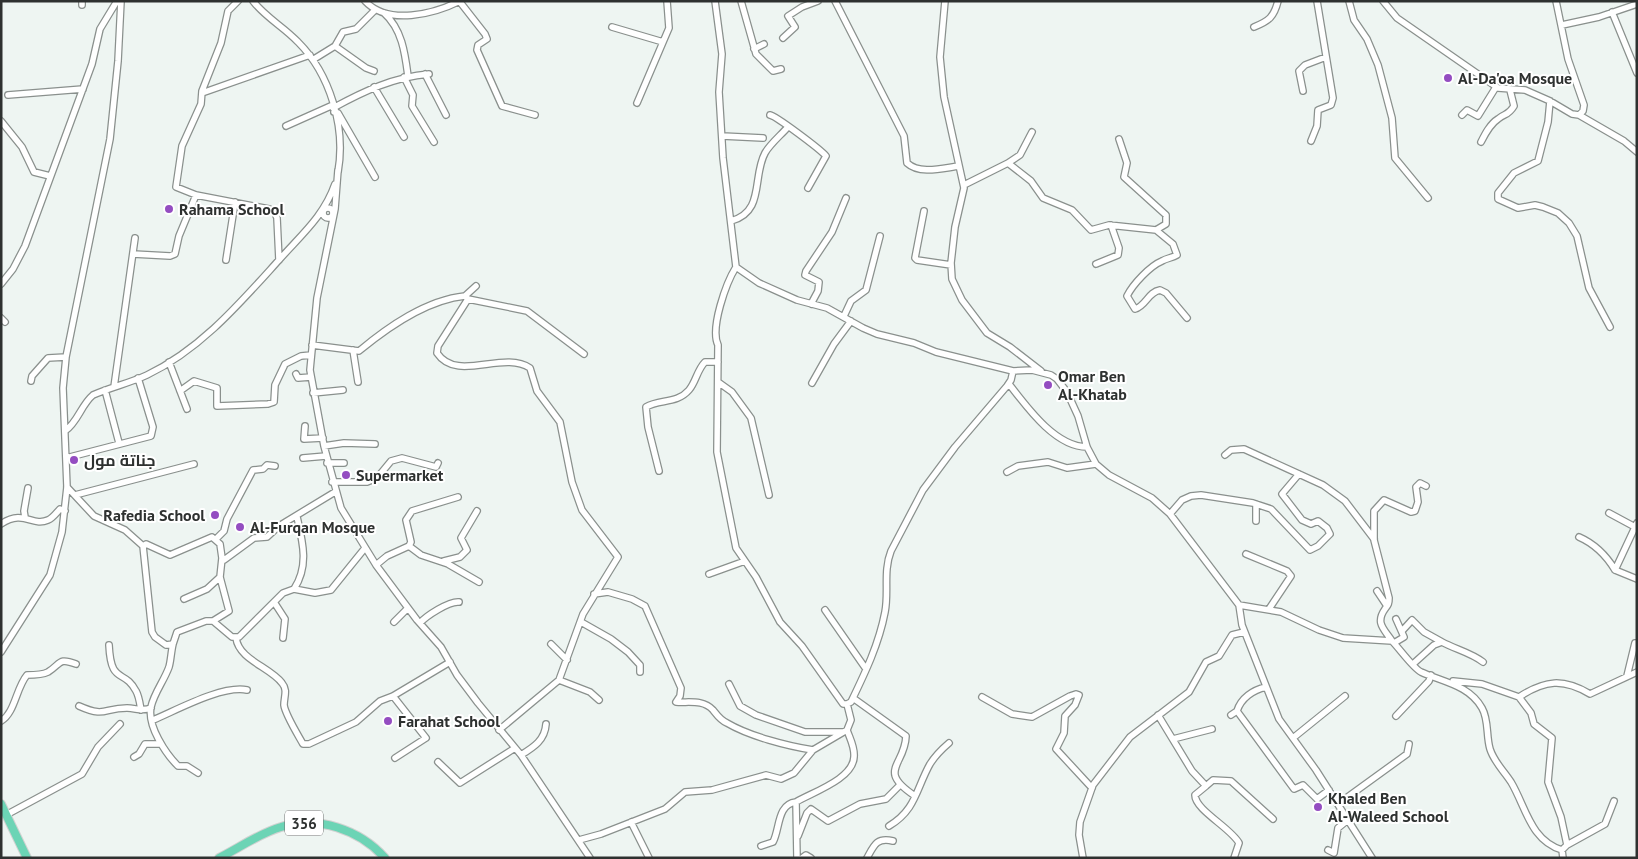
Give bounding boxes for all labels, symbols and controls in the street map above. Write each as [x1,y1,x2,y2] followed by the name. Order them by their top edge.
[1458,68,1572,88] place label: Al-Da'oa Mosque
[1442,72,1454,84] marker: Al-Da'oa Mosque
[179,199,284,219] place label: Rahama School
[163,203,175,215] marker: Rahama School
[1058,366,1127,404] place label: Omar Ben Al-Khatab
[1042,379,1054,391] marker: Omar Ben Al-Khatab
[84,450,156,470] place label: جناتة مول
[68,454,80,466] marker: جناتة مول
[356,465,444,485] place label: Supermarket
[340,469,352,481] marker: Supermarket
[103,505,205,525] place label: Rafedia School
[209,509,221,521] marker: Rafedia School
[250,517,375,537] place label: Al-Furqan Mosque
[234,521,246,533] marker: Al-Furqan Mosque
[398,711,500,731] place label: Farahat School
[382,715,394,727] marker: Farahat School
[1328,788,1449,826] place label: Khaled Ben Al-Waleed School
[1312,801,1324,813] marker: Khaled Ben Al-Waleed School
[285,810,323,836] road number: 356

